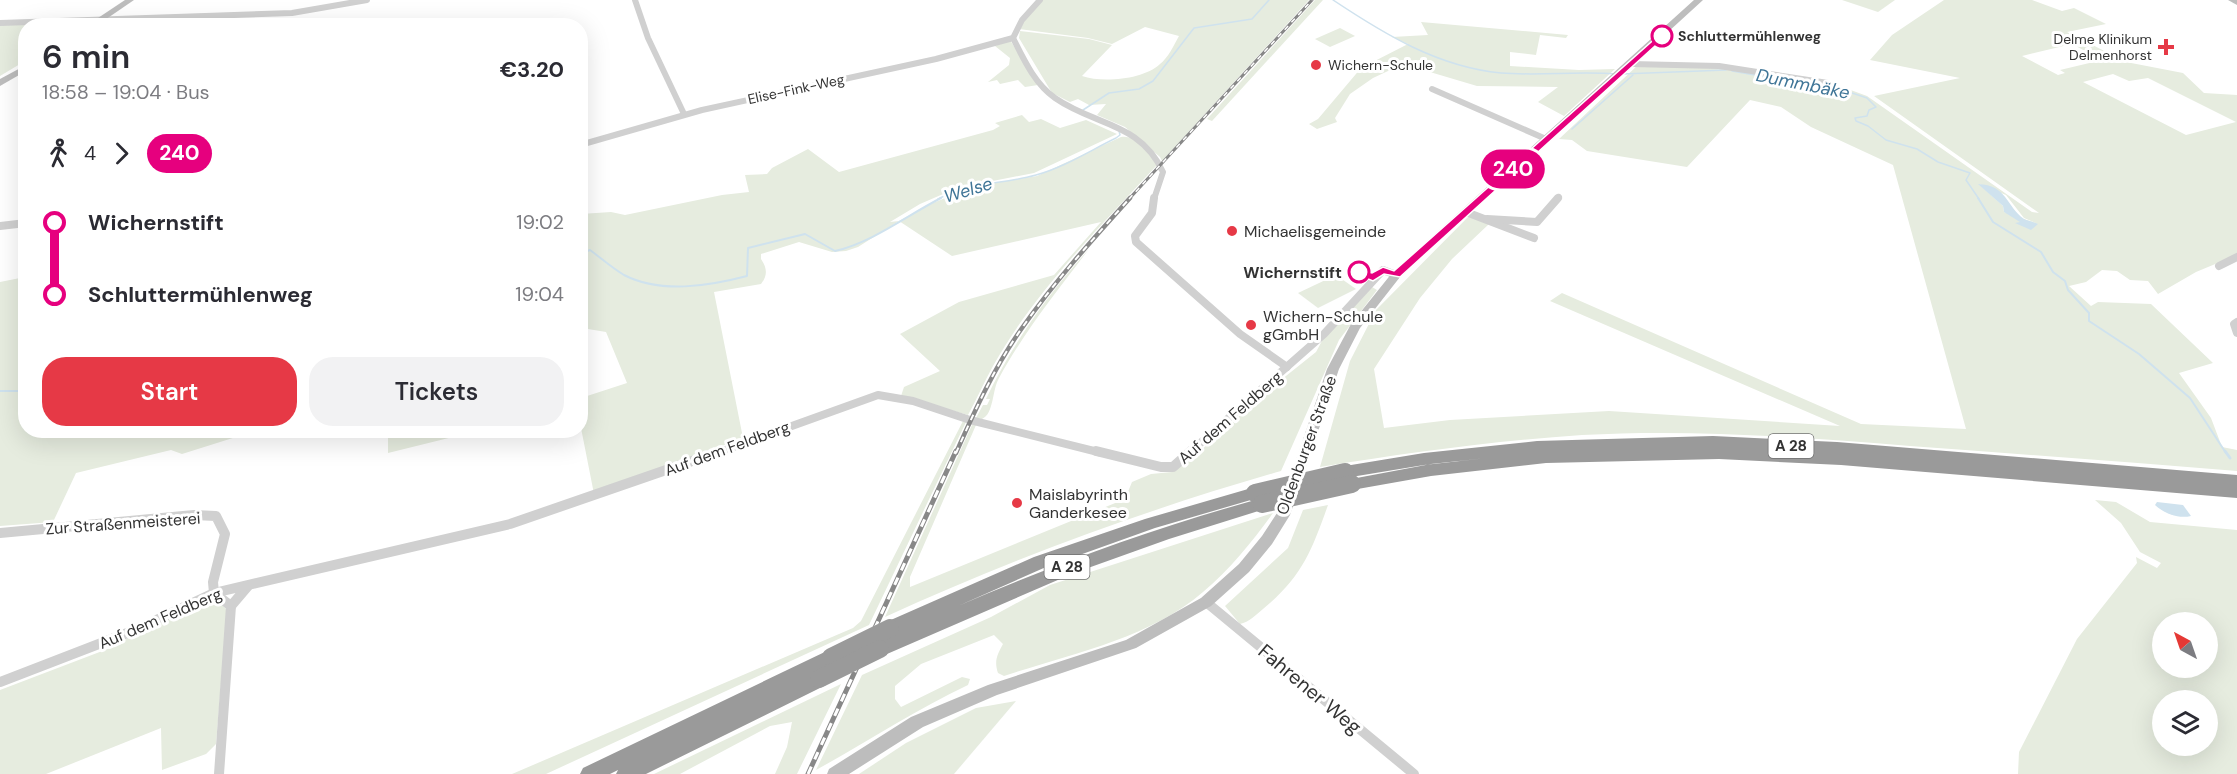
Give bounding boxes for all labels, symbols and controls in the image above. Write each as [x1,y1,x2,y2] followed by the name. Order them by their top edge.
[1651,25,1673,47] marker: Schluttermühlenweg
[1678,27,1821,45] place label: Schluttermühlenweg
[2054,30,2152,64] place label: Delme Klinikum Delmenhorst
[42,35,130,78] text: 6 min
[2157,38,2175,56] marker: Delme Klinikum Delmenhorst
[500,55,564,84] text: €3.20
[1328,56,1433,74] place label: Wichern-Schule
[1309,58,1323,72] marker: Wichern-Schule
[1754,63,1852,105] water label: Dummbäke
[746,70,846,108] street label: Elise-Fink-Weg
[42,79,210,105] text: 18:58 – 19:04 · Bus
[42,137,75,170] icon: walk
[105,137,138,170] icon: forward
[159,139,200,167] text: 240
[84,140,96,166] text: 4
[1478,150,1547,188] line badge: 240
[1493,155,1533,183] text: 240
[941,171,995,209] water label: Welse
[88,208,224,237] text: Wichernstift
[516,209,564,235] text: 19:02
[1244,221,1386,242] place label: Michaelisgemeinde
[1225,224,1239,238] marker: Michaelisgemeinde
[1348,261,1370,283] marker: Wichernstift
[1243,262,1342,283] place label: Wichernstift
[88,280,313,309] text: Schluttermühlenweg
[515,281,564,307] text: 19:04
[1263,306,1383,345] place label: Wichern-Schule gGmbH
[1244,318,1258,332] marker: Wichern-Schule gGmbH
[42,357,297,426] button: Start
[309,357,564,426] button: Tickets
[1174,366,1287,468] street label: Auf dem Feldberg
[1272,373,1341,518] street label: Oldenburger Straße
[662,416,793,481] street label: Auf dem Feldberg
[1768,434,1814,458] road number: A 28
[1029,484,1128,523] place label: Maislabyrinth Ganderkesee
[1010,496,1024,510] marker: Maislabyrinth Ganderkesee
[45,508,201,539] street label: Zur Straßenmeisterei
[1044,555,1090,579] road number: A 28
[96,583,225,654] street label: Auf dem Feldberg
[2152,612,2218,678] north arrow
[2152,612,2218,756] map controls
[1253,638,1367,740] street label: Fahrener Weg
[2152,690,2218,756] button: layers

